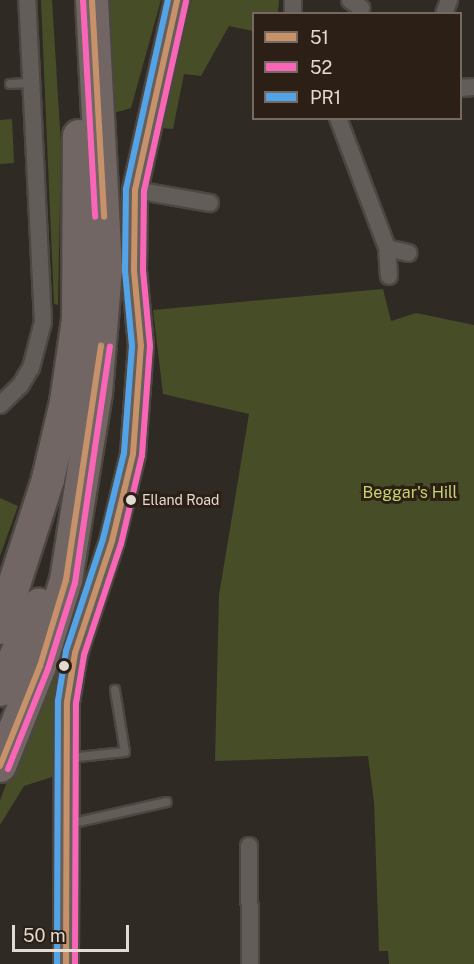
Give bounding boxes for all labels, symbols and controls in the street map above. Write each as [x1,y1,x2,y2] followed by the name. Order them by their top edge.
[252,12,462,120] legend
[310,27,329,48] text: 51
[310,57,332,78] text: 52
[310,87,341,108] text: PR1
[363,483,457,503] park label: Beggar's Hill
[142,492,219,508] place label: Elland Road
[125,494,137,506] marker: Elland Road
[58,660,70,672] unlabelled marker
[15,913,132,951] scale bar
[23,925,66,946] text: 50 m

